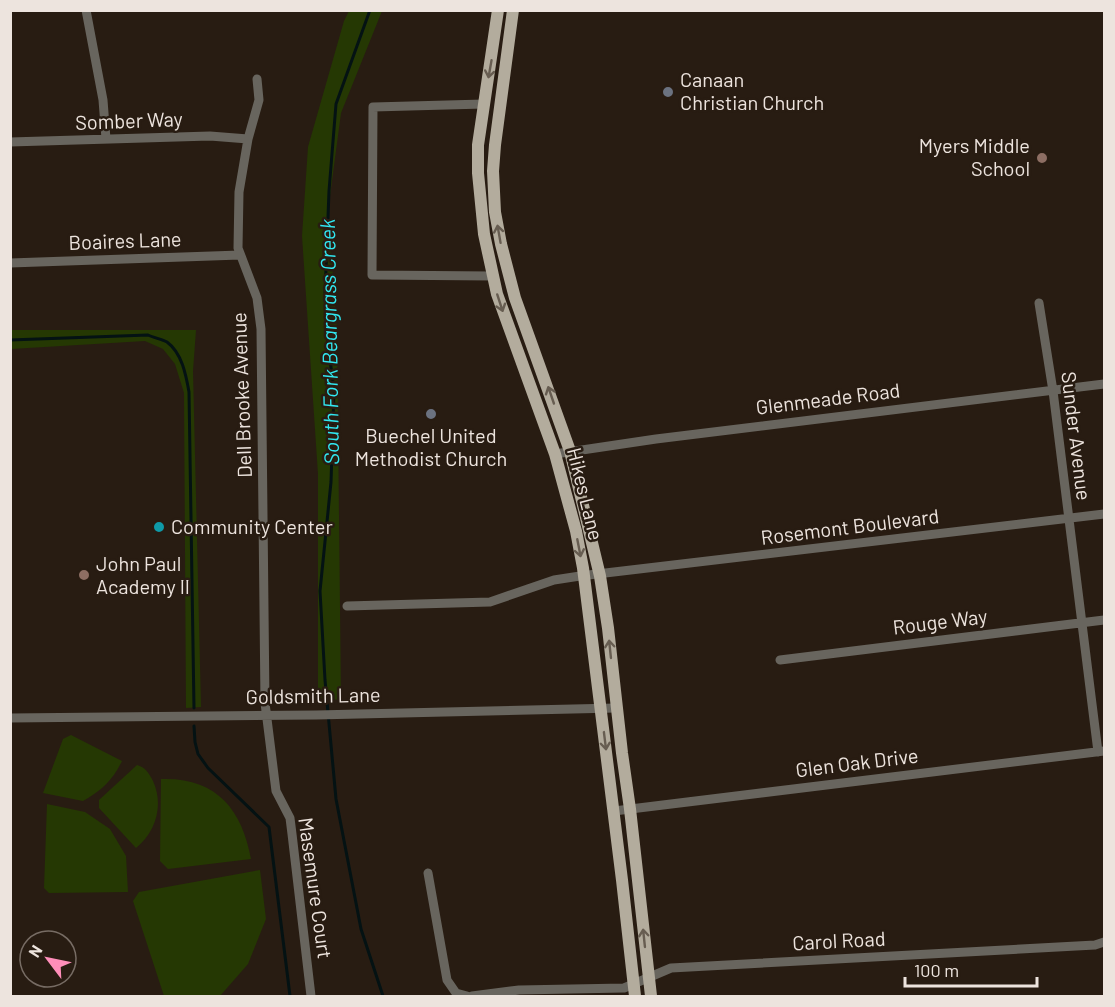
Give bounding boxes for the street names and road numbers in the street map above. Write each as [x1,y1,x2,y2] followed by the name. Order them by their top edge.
[75,106,183,134] street label: Somber Way
[68,226,182,254] street label: Boaires Lane
[226,312,256,478] street label: Dell Brooke Avenue
[1057,370,1097,502] street label: Sunder Avenue
[754,377,901,419] street label: Glenmeade Road
[563,445,609,543] street label: Hikes Lane
[759,503,940,549] street label: Rosemont Boulevard
[891,603,989,639] street label: Rouge Way
[245,682,381,708] street label: Goldsmith Lane
[794,743,920,781] street label: Glen Oak Drive
[294,816,338,960] street label: Masemure Court
[792,926,886,954] street label: Carol Road

